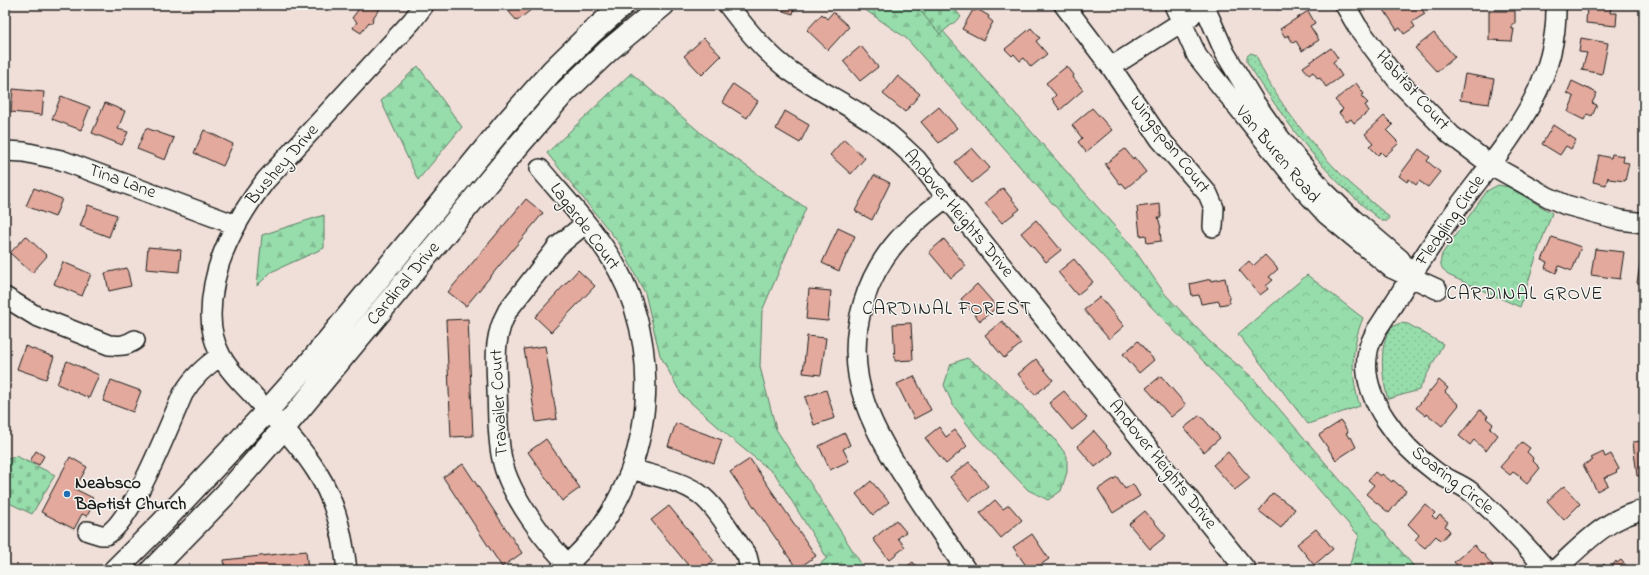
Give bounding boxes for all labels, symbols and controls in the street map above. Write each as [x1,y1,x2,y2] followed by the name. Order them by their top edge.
[1369,45,1455,137] street label: Habitat Court
[1122,90,1216,200] street label: Wingspan Court
[1228,100,1326,209] street label: Van Buren Road
[240,118,326,212] street label: Bushey Drive
[896,144,1020,285] street label: Andover Heights Drive
[85,158,160,207] street label: Tina Lane
[1409,169,1493,273] street label: Fledgling Circle
[542,178,626,277] street label: Lagarde Court
[361,236,447,332] street label: Cardinal Drive
[1447,281,1603,308] district label: CARDINAL GROVE
[862,296,1032,323] district label: CARDINAL FOREST
[484,348,516,458] street label: Travailer Court
[1101,395,1223,537] street label: Andover Heights Drive
[1404,440,1500,523] street label: Soaring Circle
[74,471,187,518] place label: Neabsco Baptist Church
[62,489,72,499] marker: Neabsco Baptist Church

